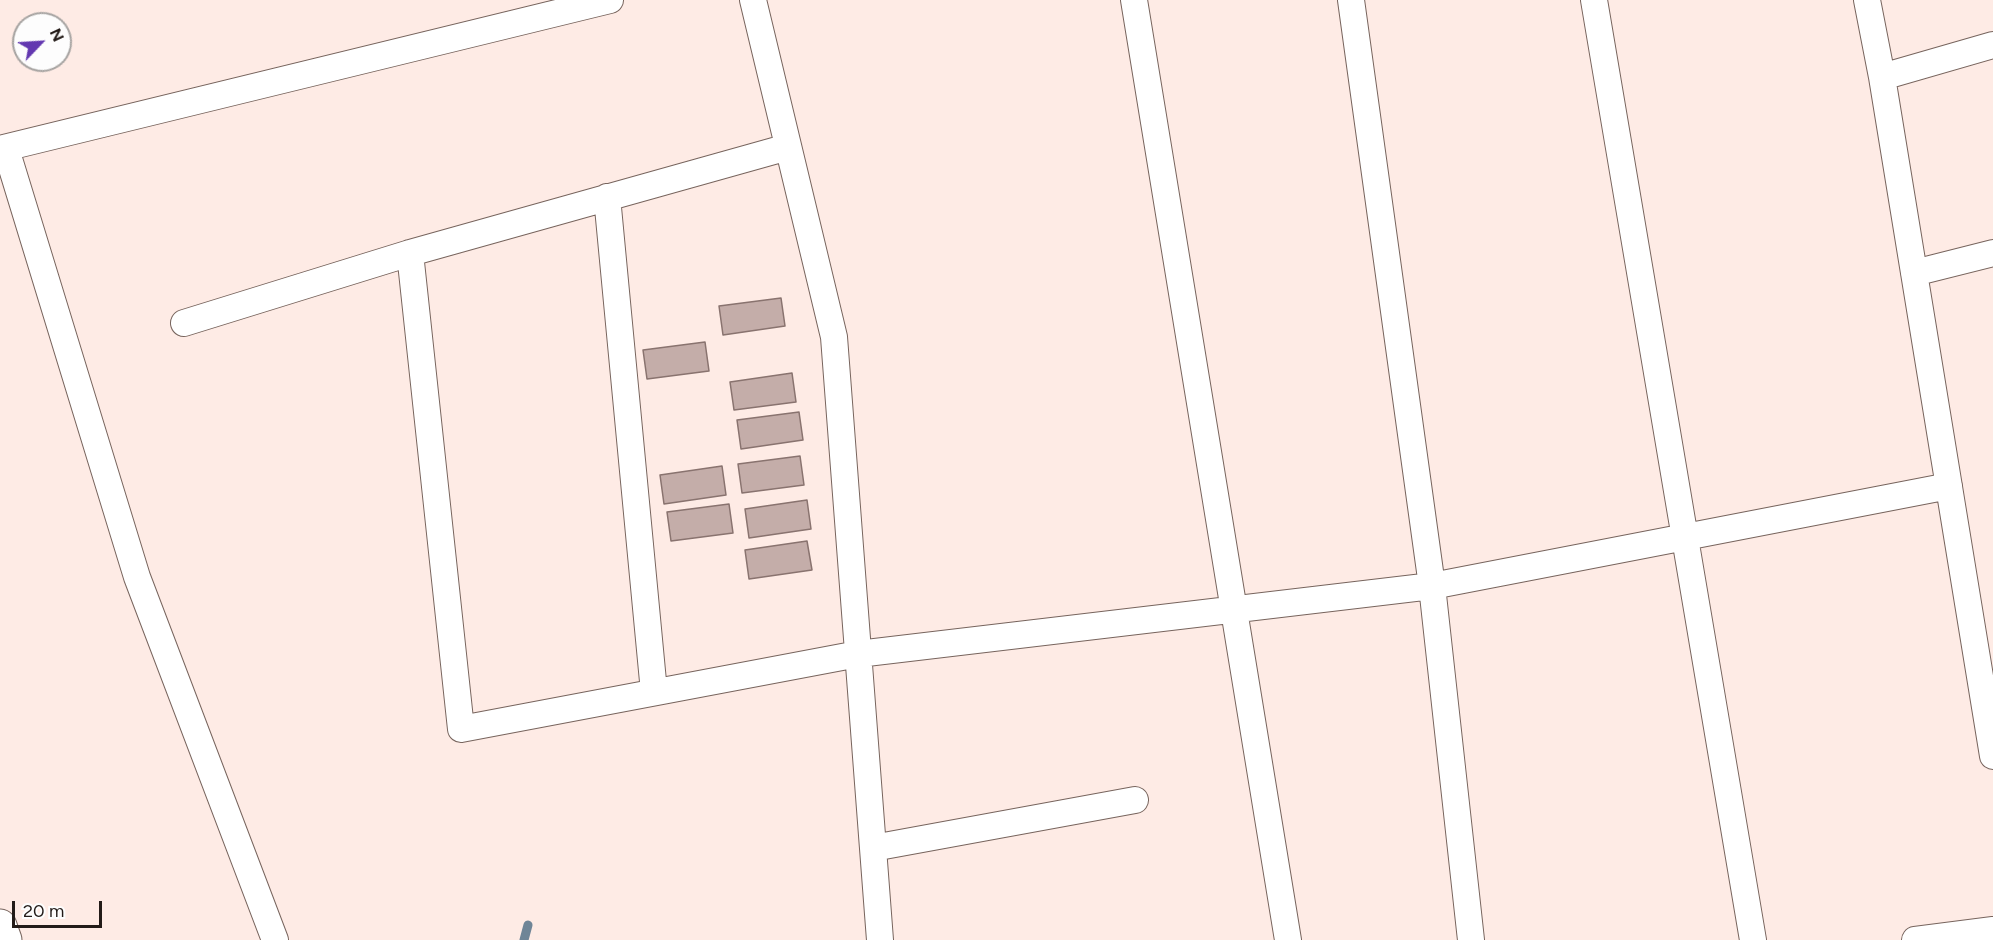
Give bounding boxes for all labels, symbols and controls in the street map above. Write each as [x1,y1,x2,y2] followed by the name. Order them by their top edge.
[12,12,72,72] north arrow
[46,25,68,45] text: N
[15,889,105,927] scale bar
[23,900,64,922] text: 20 m

